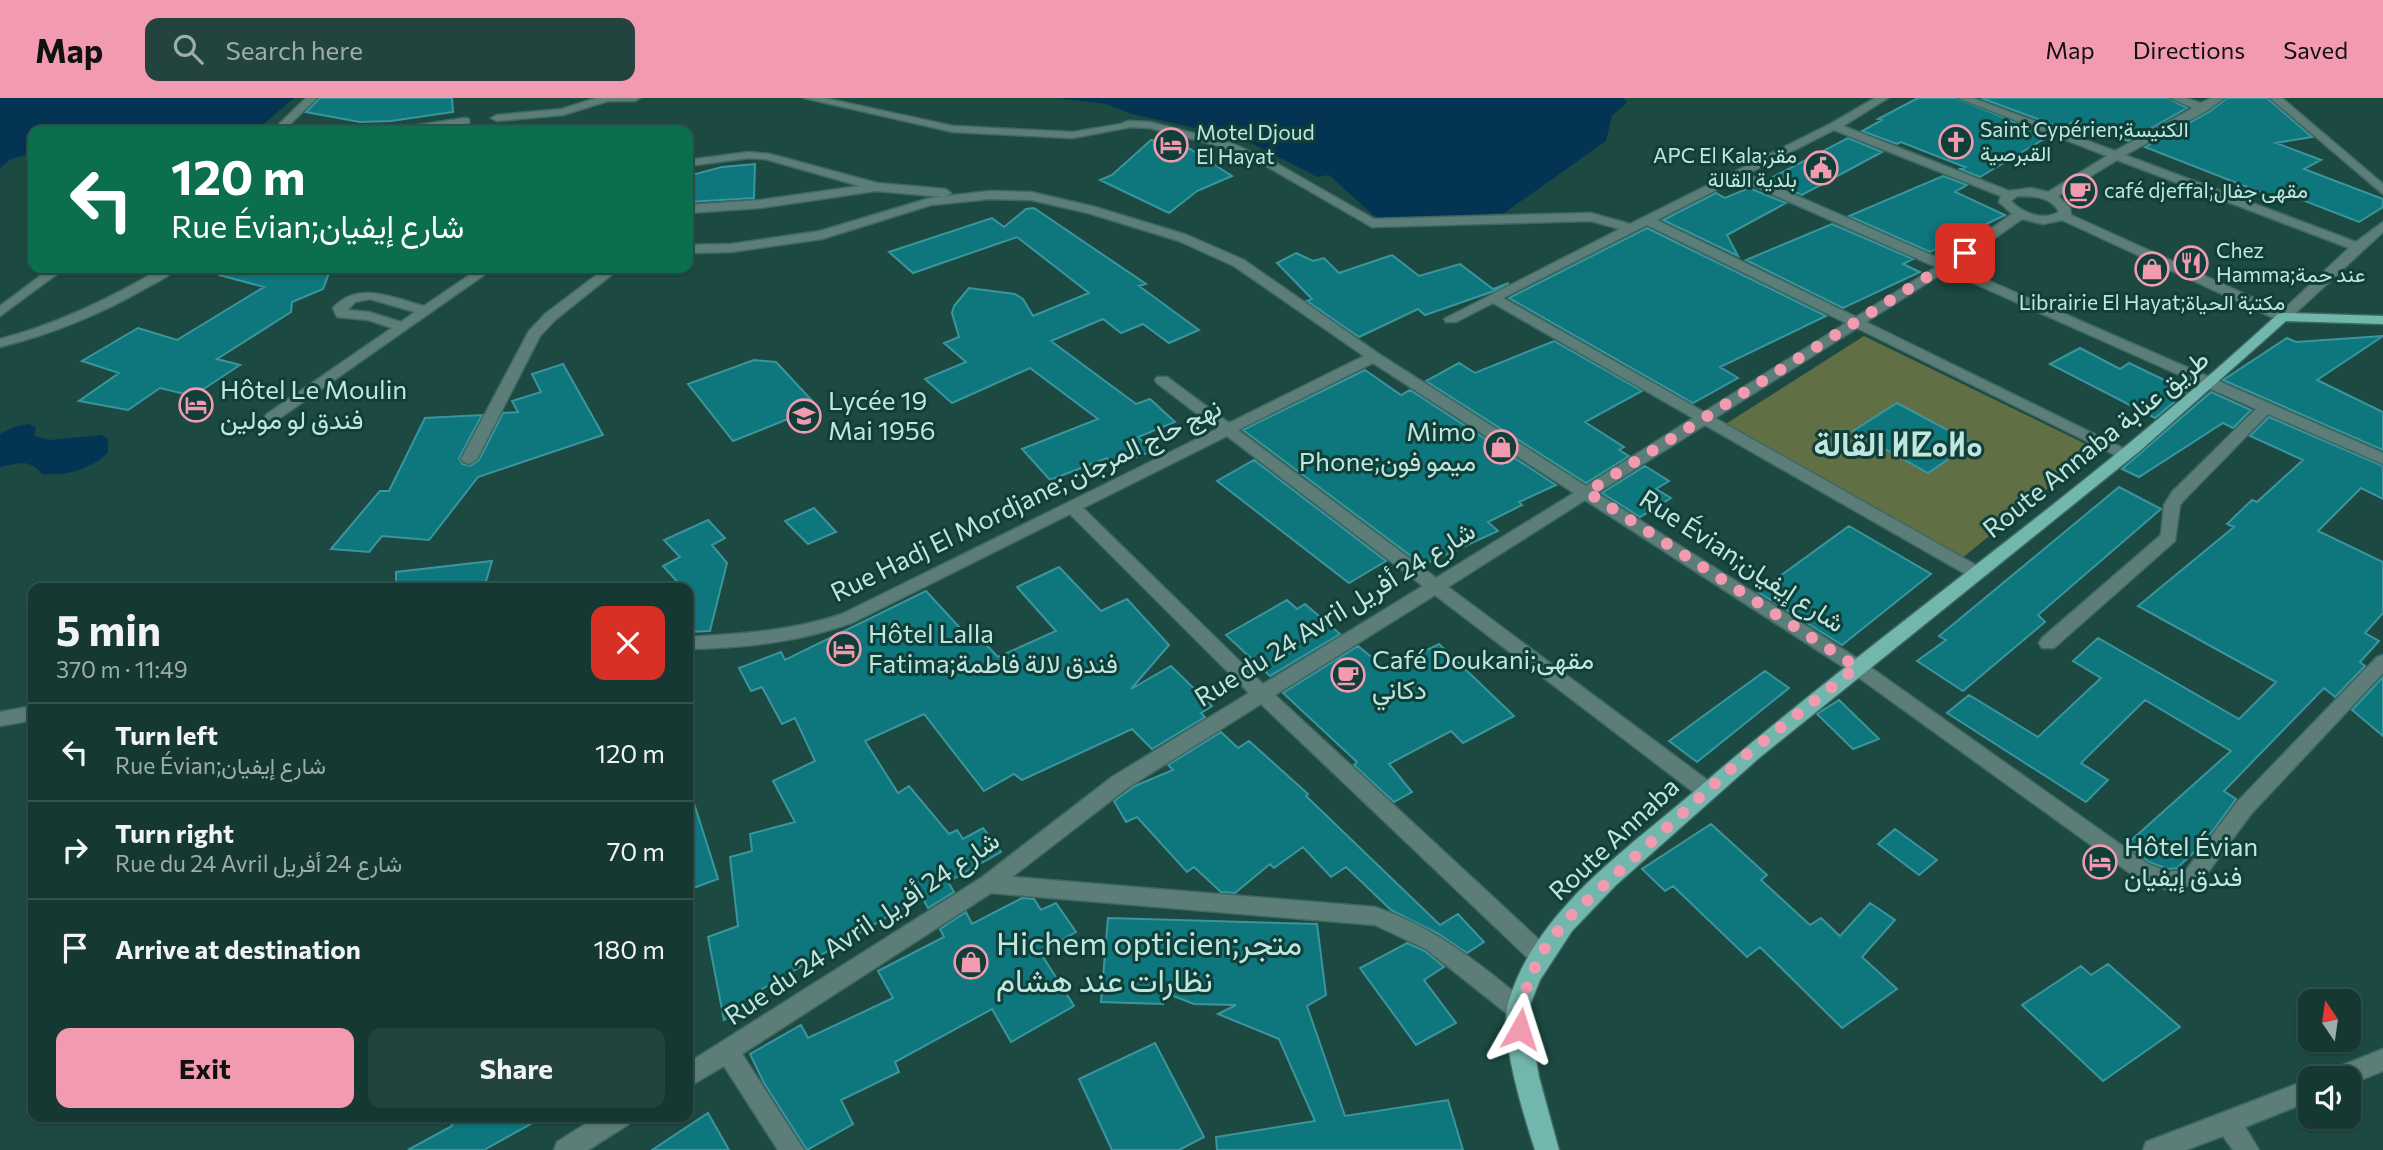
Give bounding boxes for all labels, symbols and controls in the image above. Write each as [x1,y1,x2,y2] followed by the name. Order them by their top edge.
[145,18,635,81] search box
[35,29,103,70] text: Map
[169,30,207,68] icon: search
[225,34,363,65] text: Search here
[2045,35,2095,64] text: Map
[2133,35,2245,64] text: Directions
[2283,35,2348,64] text: Saved
[1980,116,2189,167] place label: Saint Cypérien;الكنيسة القبرصية
[1196,119,1315,168] place label: Motel Djoud El Hayat
[1937,123,1975,161] church icon: Saint Cypérien;الكنيسة القبرصية
[1152,126,1190,164] hotel icon: Motel Djoud El Hayat
[1653,142,1797,192] place label: APC El Kala;مقر بلدية القالة
[171,145,305,205] text: 120 m
[1802,149,1840,187] public building icon: APC El Kala;مقر بلدية القالة
[56,154,147,245] icon: left
[2061,172,2099,210] cafe icon: café djeffal;مقهى جفال
[2104,177,2308,204] place label: café djeffal;مقهى جفال
[171,205,464,245] text: Rue Évian;شارع إيفيان
[1935,223,1995,283] pin
[1946,234,1984,272] icon: arrive
[2216,237,2366,286] place label: Chez Hamma;عند حمة
[2172,244,2210,282] restaurant icon: Chez Hamma;عند حمة
[2133,250,2171,288] shop icon: Librairie El Hayat;مكتبة الحياة
[2019,289,2285,315] place label: Librairie El Hayat;مكتبة الحياة
[1976,342,2215,545] street label: Route Annaba طريق عنابة
[220,373,407,436] place label: Hôtel Le Moulin فندق لو مولين
[828,384,936,445] place label: Lycée 19 Mai 1956
[177,386,215,424] hotel icon: Hôtel Le Moulin فندق لو مولين
[825,390,1227,611] street label: Rue Hadj El Mordjane; نهج حاج المرجان
[785,397,823,435] school or university icon: Lycée 19 Mai 1956
[1299,415,1476,478] place label: Mimo Phone;ميمو فون
[1814,422,1982,463] district label: القالة ⵍⵇⴰⵍⴰ
[1482,428,1520,466] shop icon: Mimo Phone;ميمو فون
[1632,482,1851,641] street label: Rue Évian;شارع إيفيان
[1188,514,1482,715] street label: Rue du 24 Avril شارع 24 أفريل
[56,603,161,655] text: 5 min
[591,606,665,680] button: close
[868,617,1118,679] place label: Hôtel Lalla Fatima;فندق لالة فاطمة
[825,630,863,668] hotel icon: Hôtel Lalla Fatima;فندق لالة فاطمة
[1372,643,1594,711] place label: Café Doukani;مقهى دكاني
[56,655,188,683] text: 370 m · 11:49
[1329,656,1367,694] cafe icon: Café Doukani;مقهى دكاني
[115,719,218,750] text: Turn left
[56,733,94,771] icon: left
[595,737,665,768] text: 120 m
[115,751,326,779] text: Rue Évian;شارع إيفيان
[1542,770,1684,906] street label: Route Annaba
[115,817,234,848] text: Turn right
[718,823,1007,1034] street label: Rue du 24 Avril شارع 24 أفريل
[2124,830,2258,894] place label: Hôtel Évian فندق إيفيان
[56,831,94,869] icon: right
[607,835,665,866] text: 70 m
[2081,843,2119,881] hotel icon: Hôtel Évian فندق إيفيان
[115,849,402,877] text: Rue du 24 Avril شارع 24 أفريل
[996,922,1302,1002] place label: Hichem opticien;متجر نظارات عند هشام
[56,929,94,967] icon: arrive
[115,933,361,964] text: Arrive at destination
[593,933,665,964] text: 180 m
[952,943,990,981] shop icon: Hichem opticien;متجر نظارات عند هشام
[2298,989,2361,1052] north arrow
[2298,989,2361,1129] map controls
[1483,992,1557,1066] position arrow
[56,1028,354,1108] button: Exit
[368,1028,665,1108] button: Share
[2298,1066,2361,1129] button: sound

